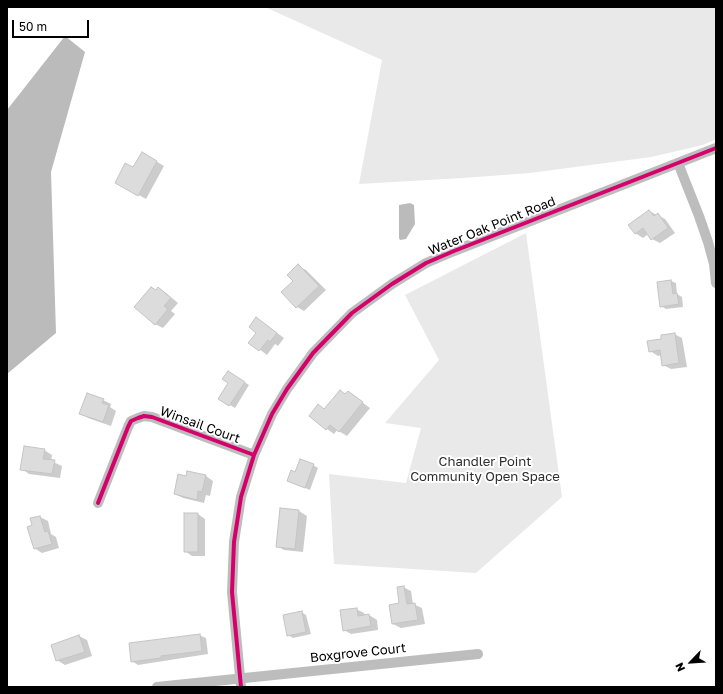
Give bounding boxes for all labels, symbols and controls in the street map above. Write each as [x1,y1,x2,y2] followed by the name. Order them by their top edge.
[14,12,91,38] scale bar
[19,19,47,34] text: 50 m
[426,193,558,259] street label: Water Oak Point Road
[158,403,242,447] street label: Winsail Court
[410,454,560,485] park label: Chandler Point Community Open Space
[309,640,407,666] street label: Boxgrove Court
[671,642,711,682] north arrow
[672,661,687,674] text: N

